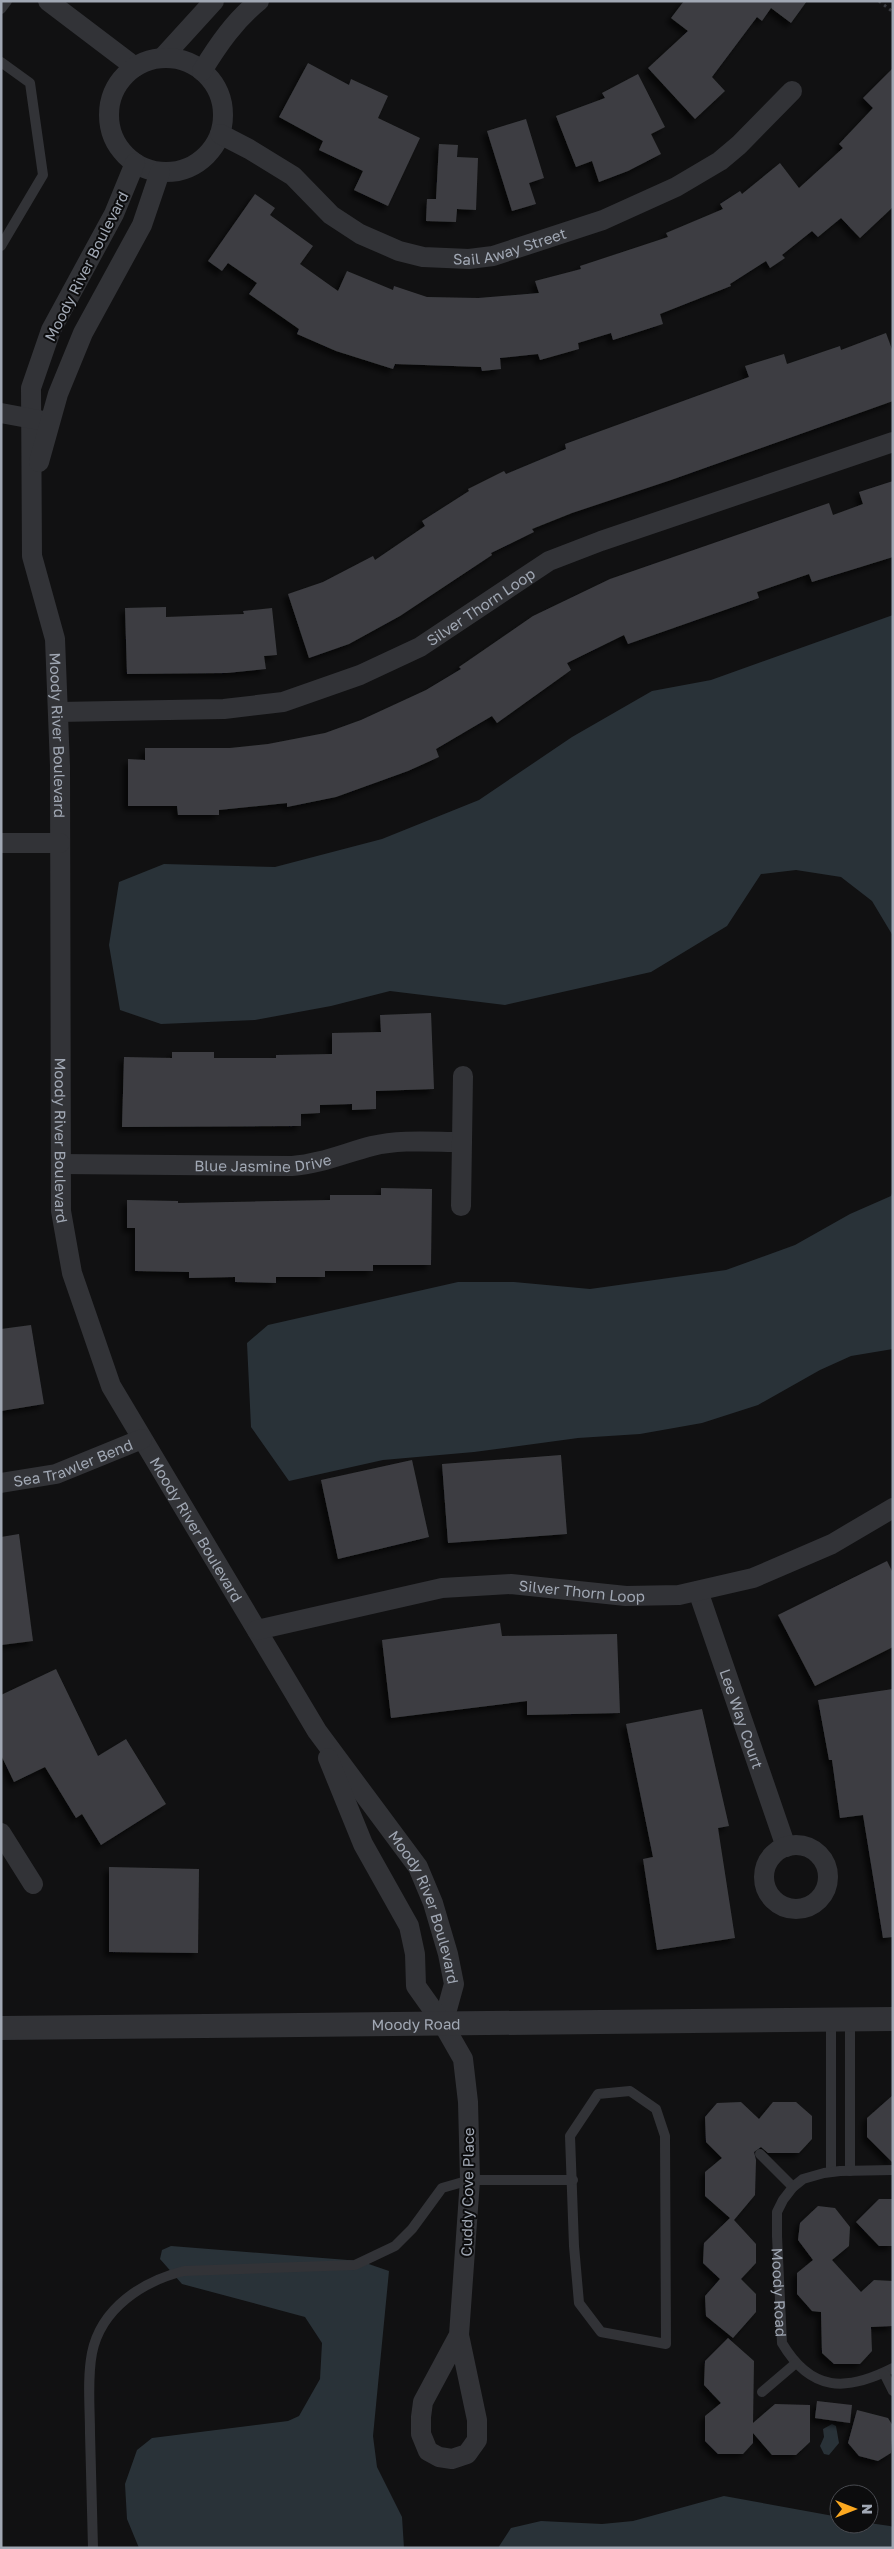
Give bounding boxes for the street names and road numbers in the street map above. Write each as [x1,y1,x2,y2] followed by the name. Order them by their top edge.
[40,188,132,344] street label: Moody River Boulevard
[453,224,568,268] street label: Sail Away Street
[423,564,538,649] street label: Silver Thorn Loop
[47,652,69,818] street label: Moody River Boulevard
[52,1057,72,1224] street label: Moody River Boulevard
[194,1150,334,1175] street label: Blue Jasmine Drive
[12,1435,135,1490] street label: Sea Trawler Bend
[146,1453,247,1605] street label: Moody River Boulevard
[518,1576,645,1605] street label: Silver Thorn Loop
[716,1666,767,1771] street label: Lee Way Court
[385,1827,463,1985] street label: Moody River Boulevard
[371,2014,461,2033] street label: Moody Road
[457,2127,477,2257] street label: Cuddy Cove Place
[769,2247,791,2337] street label: Moody Road

